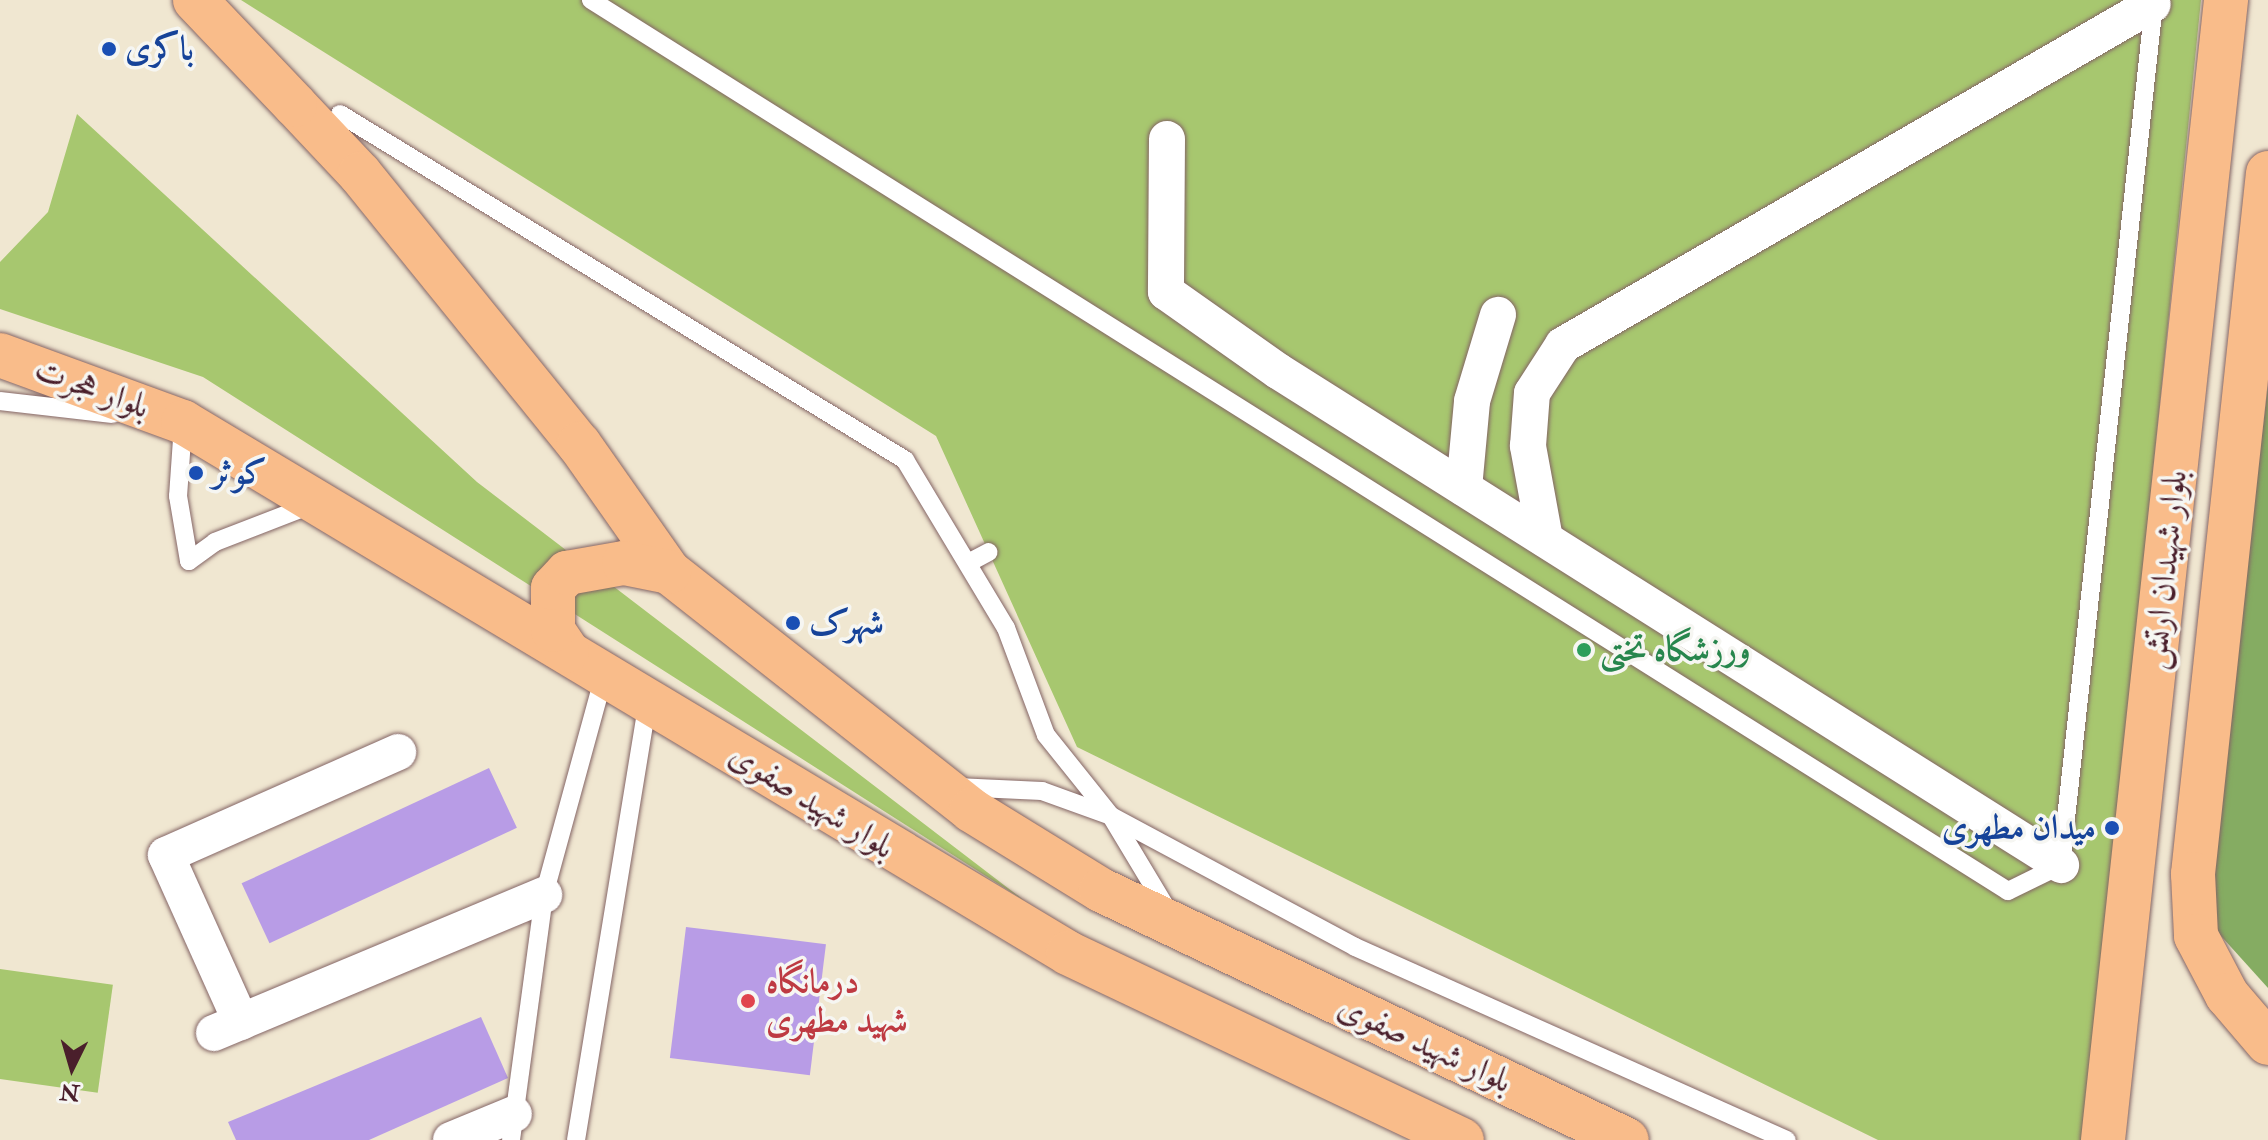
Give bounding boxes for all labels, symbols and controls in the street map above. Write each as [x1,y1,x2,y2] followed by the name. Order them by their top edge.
[125,29,194,69] place label: باکری
[100,40,118,58] marker: باکری
[29,348,155,428] street label: بلوار هجرت
[212,453,267,493] place label: کوثر
[187,464,205,482] marker: کوثر
[2134,468,2196,672] street label: بلوار شهیدان ارتش
[809,603,884,643] place label: شهرک
[784,614,802,632] marker: شهرک
[1600,630,1751,670] place label: ورزشگاه تختی
[1575,641,1593,659] marker: ورزشگاه تختی
[722,734,902,868] street label: بلوار شهید صفوی
[1942,808,2096,848] place label: میدان مطهری
[2103,819,2121,837] marker: میدان مطهری
[766,961,908,1040] place label: درمانگاه شهید مطهری
[1332,986,1518,1102] street label: بلوار شهید صفوی
[737,990,759,1012] marker: درمانگاه شهید مطهری
[32,1028,112,1108] north arrow
[59,1077,81,1107] text: N

